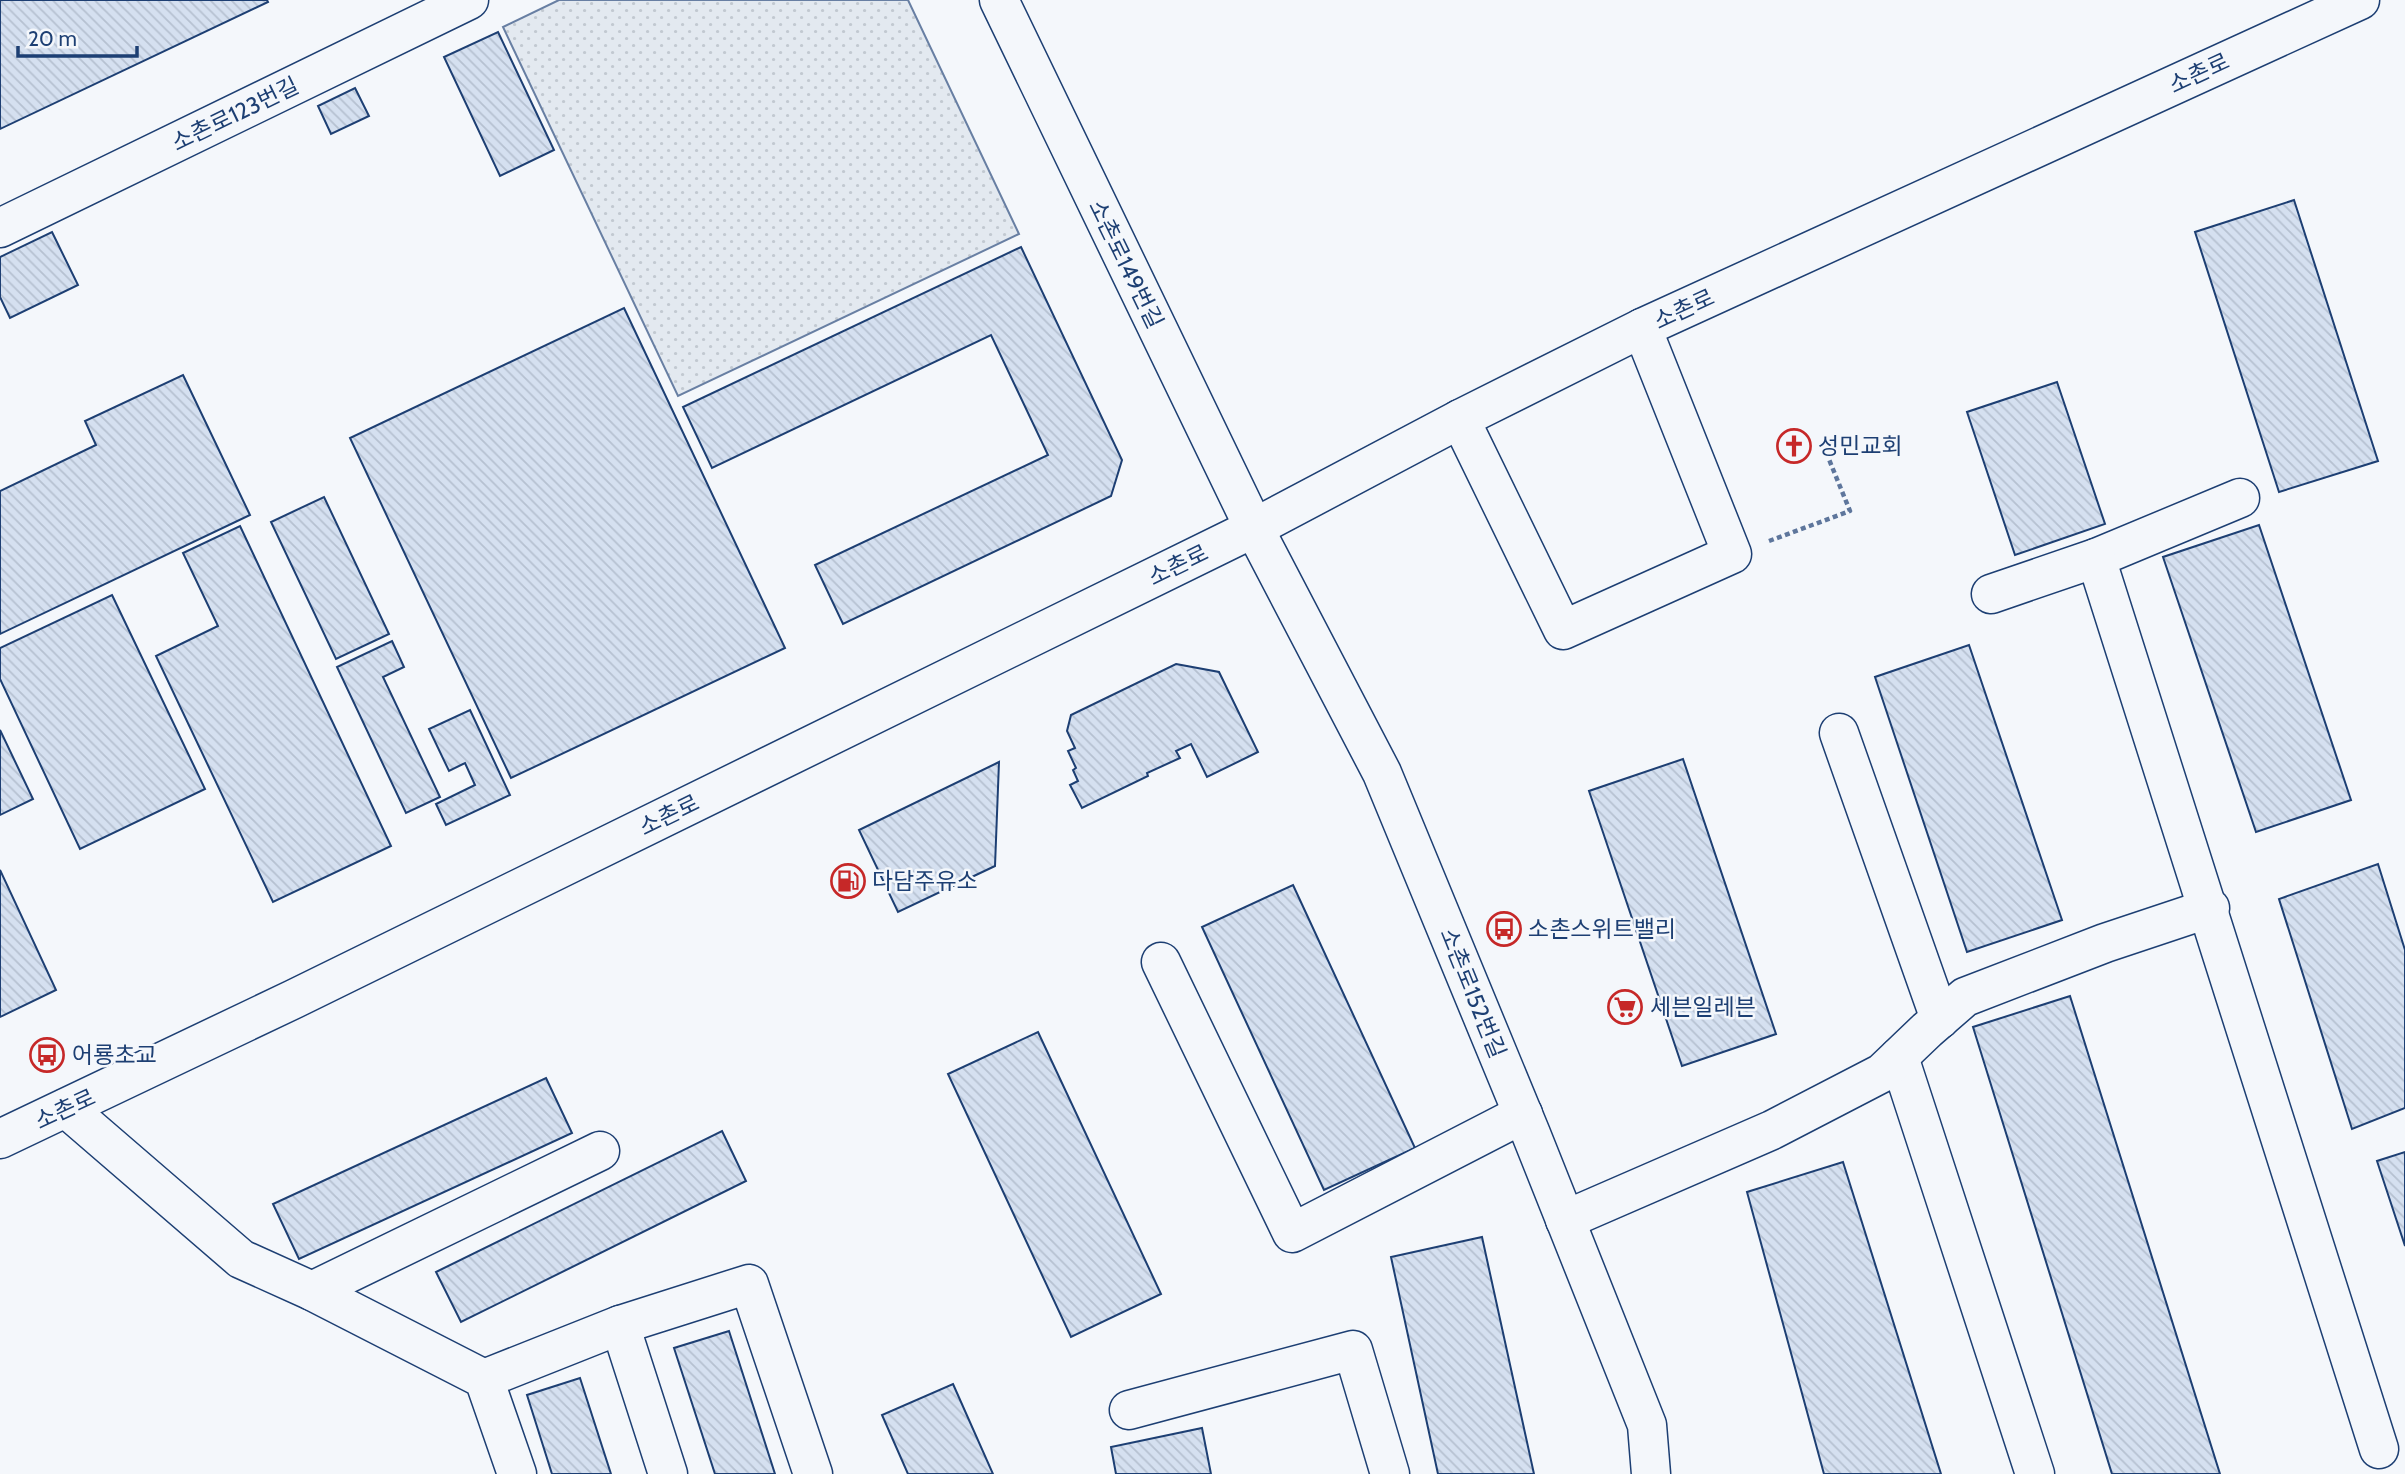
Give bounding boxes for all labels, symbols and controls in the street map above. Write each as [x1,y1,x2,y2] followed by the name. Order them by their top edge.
[18,14,136,58] scale bar
[28,26,77,51] text: 20 m
[2164,47,2234,99] street label: 소촌로
[167,71,303,157] street label: 소촌로123번길
[1083,195,1169,333] street label: 소촌로149번길
[1649,283,1719,335] street label: 소촌로
[1775,427,1813,465] church icon: 성민교회
[1818,432,1903,460] place label: 성민교회
[1143,539,1213,591] street label: 소촌로
[634,789,704,841] street label: 소촌로
[829,862,867,900] fuel station icon: 다담주유소
[872,867,978,895] place label: 다담주유소
[1485,910,1523,948] bus stop icon: 소촌스위트밸리
[1528,915,1676,943] place label: 소촌스위트밸리
[1434,924,1512,1062] street label: 소촌로152번길
[1606,988,1644,1026] supermarket icon: 세븐일레븐
[1650,993,1756,1021] place label: 세븐일레븐
[28,1036,66,1074] bus stop icon: 어룡초교
[72,1041,157,1069] place label: 어룡초교
[30,1083,100,1135] street label: 소촌로

